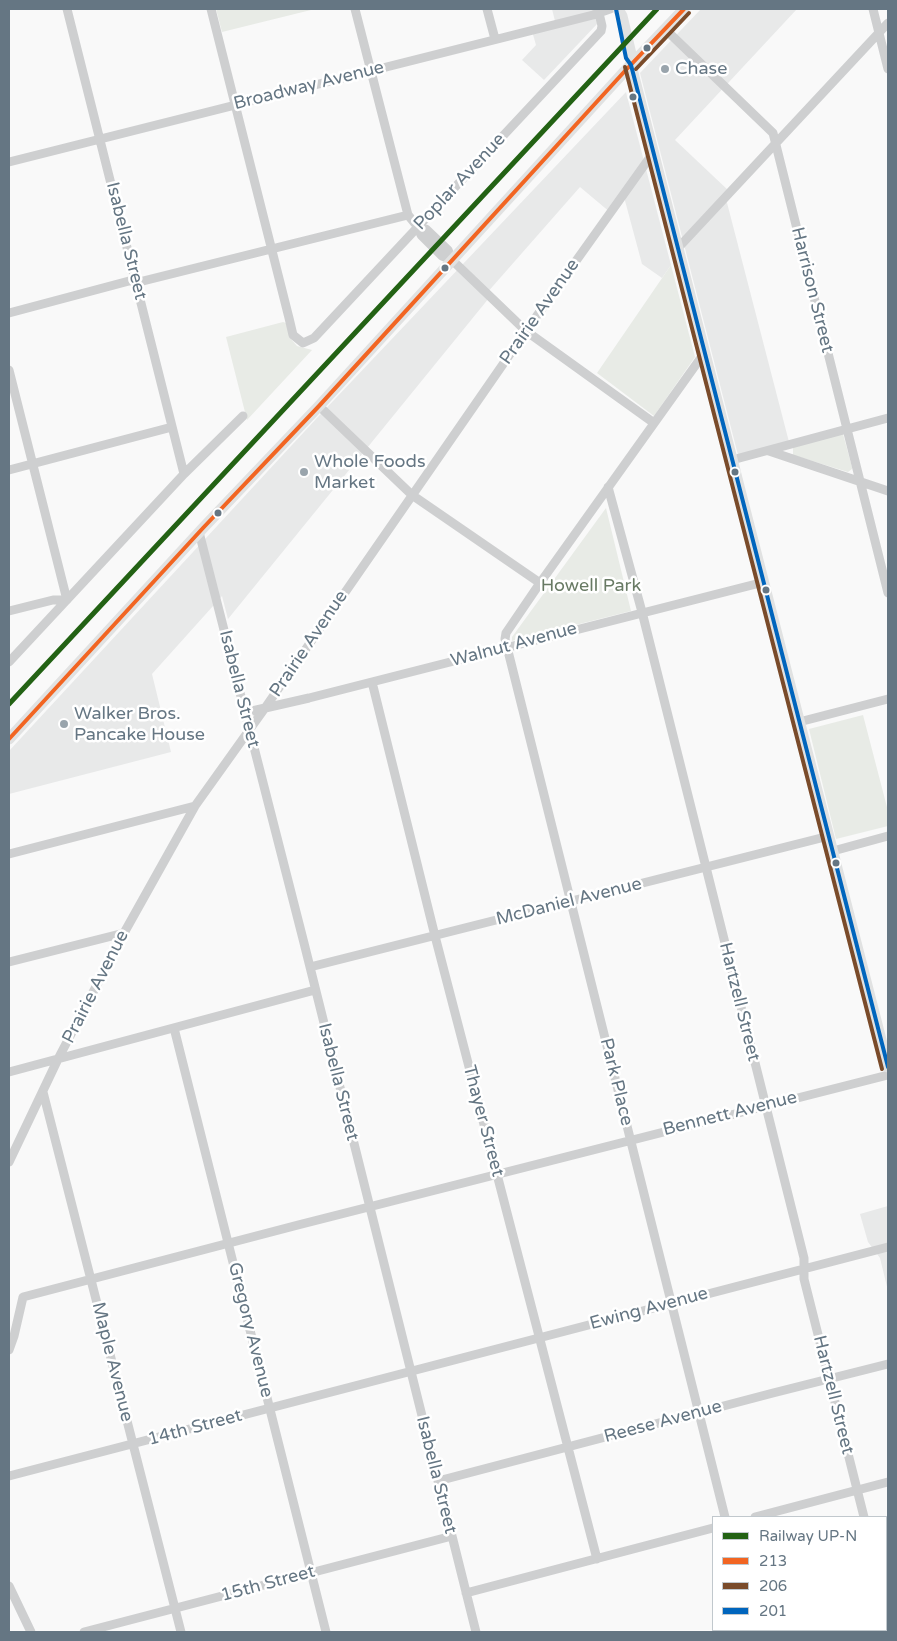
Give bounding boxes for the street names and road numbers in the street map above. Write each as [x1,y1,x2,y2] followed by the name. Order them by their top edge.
[232,57,386,115] street label: Broadway Avenue
[410,129,510,235] street label: Poplar Avenue
[101,180,151,302] street label: Isabella Street
[786,225,838,355] street label: Harrison Street
[496,255,584,369] street label: Prairie Avenue
[265,587,353,701] street label: Prairie Avenue
[448,618,580,672] street label: Walnut Avenue
[214,628,264,750] street label: Isabella Street
[494,873,644,931] street label: McDaniel Avenue
[58,927,134,1047] street label: Prairie Avenue
[714,940,764,1064] street label: Hartzell Street
[313,1021,363,1143] street label: Isabella Street
[595,1036,637,1128] street label: Park Place
[458,1063,508,1179] street label: Thayer Street
[661,1087,799,1141] street label: Bennett Avenue
[223,1260,277,1400] street label: Gregory Avenue
[588,1283,710,1335] street label: Ewing Avenue
[87,1300,137,1424] street label: Maple Avenue
[808,1333,858,1457] street label: Hartzell Street
[602,1396,724,1448] street label: Reese Avenue
[146,1405,244,1451] street label: 14th Street
[411,1414,461,1536] street label: Isabella Street
[219,1561,317,1607] street label: 15th Street

